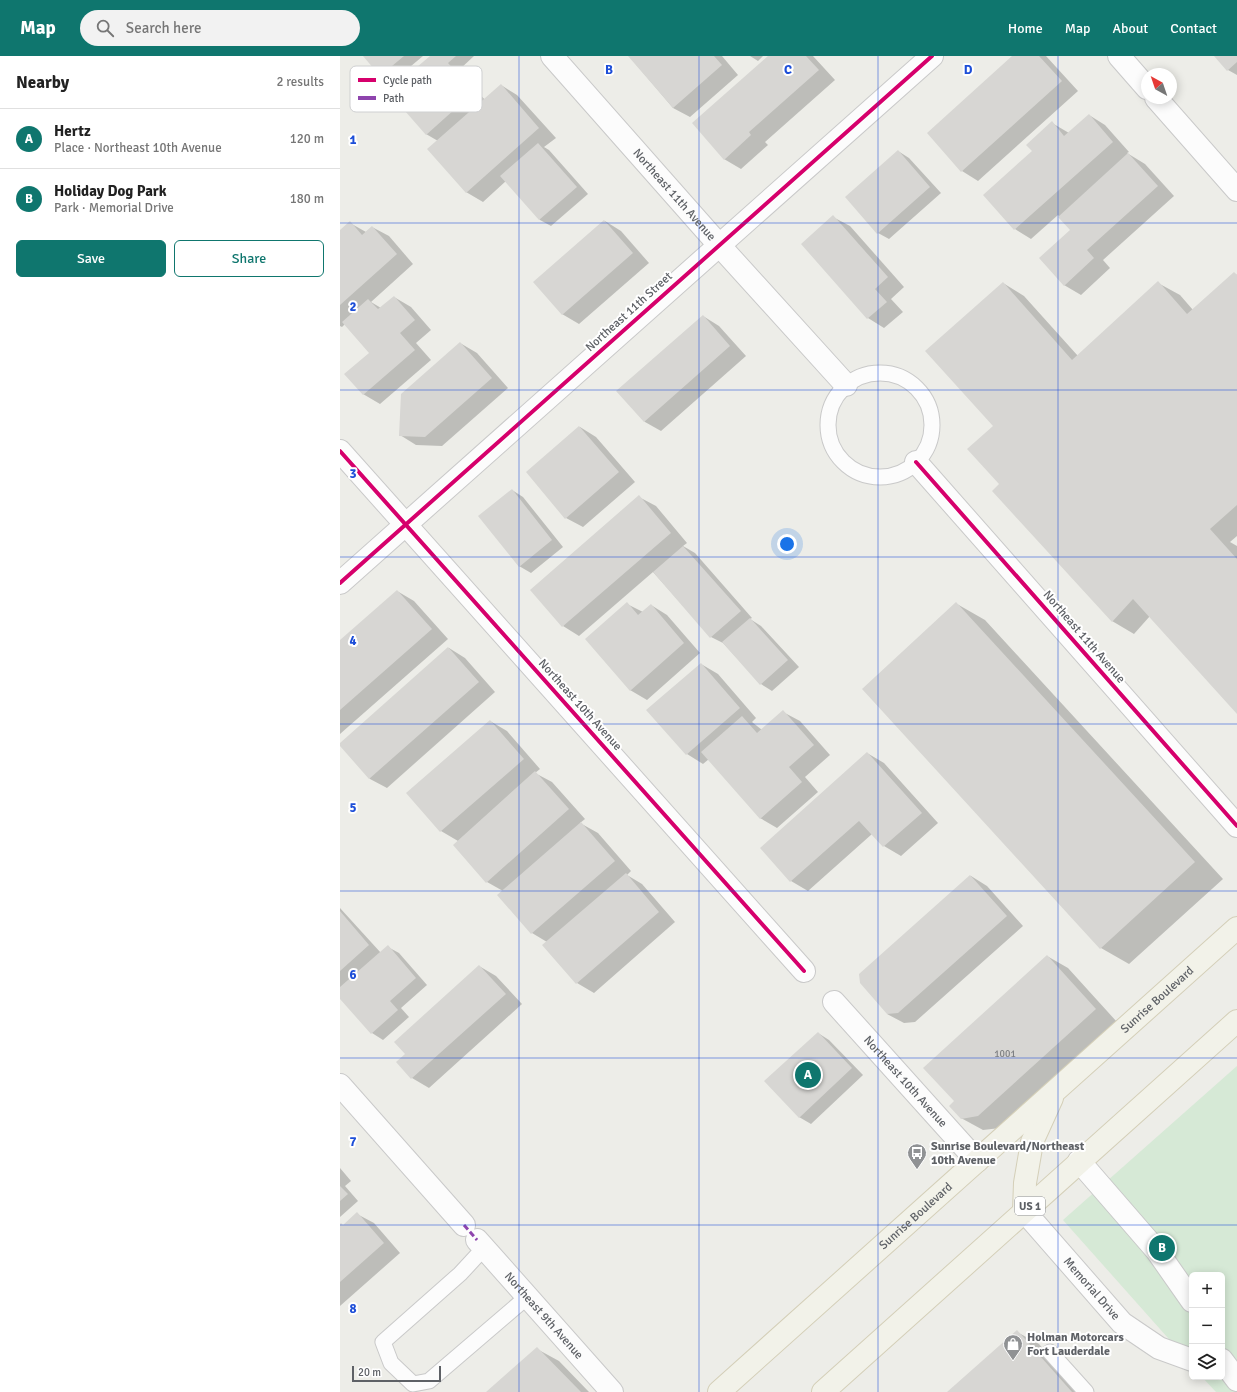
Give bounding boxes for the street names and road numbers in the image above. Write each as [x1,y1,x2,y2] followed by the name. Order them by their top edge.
[630,145,719,244] street label: Northeast 11th Avenue
[583,269,675,355] street label: Northeast 11th Street
[1040,588,1128,686] street label: Northeast 11th Avenue
[535,656,625,754] street label: Northeast 10th Avenue
[1117,963,1197,1036] street label: Sunrise Boulevard
[861,1033,951,1130] street label: Northeast 10th Avenue
[876,1179,955,1253] street label: Sunrise Boulevard
[1015,1197,1045,1215] road number: US 1
[1060,1254,1123,1323] street label: Memorial Drive
[501,1269,587,1362] street label: Northeast 9th Avenue

